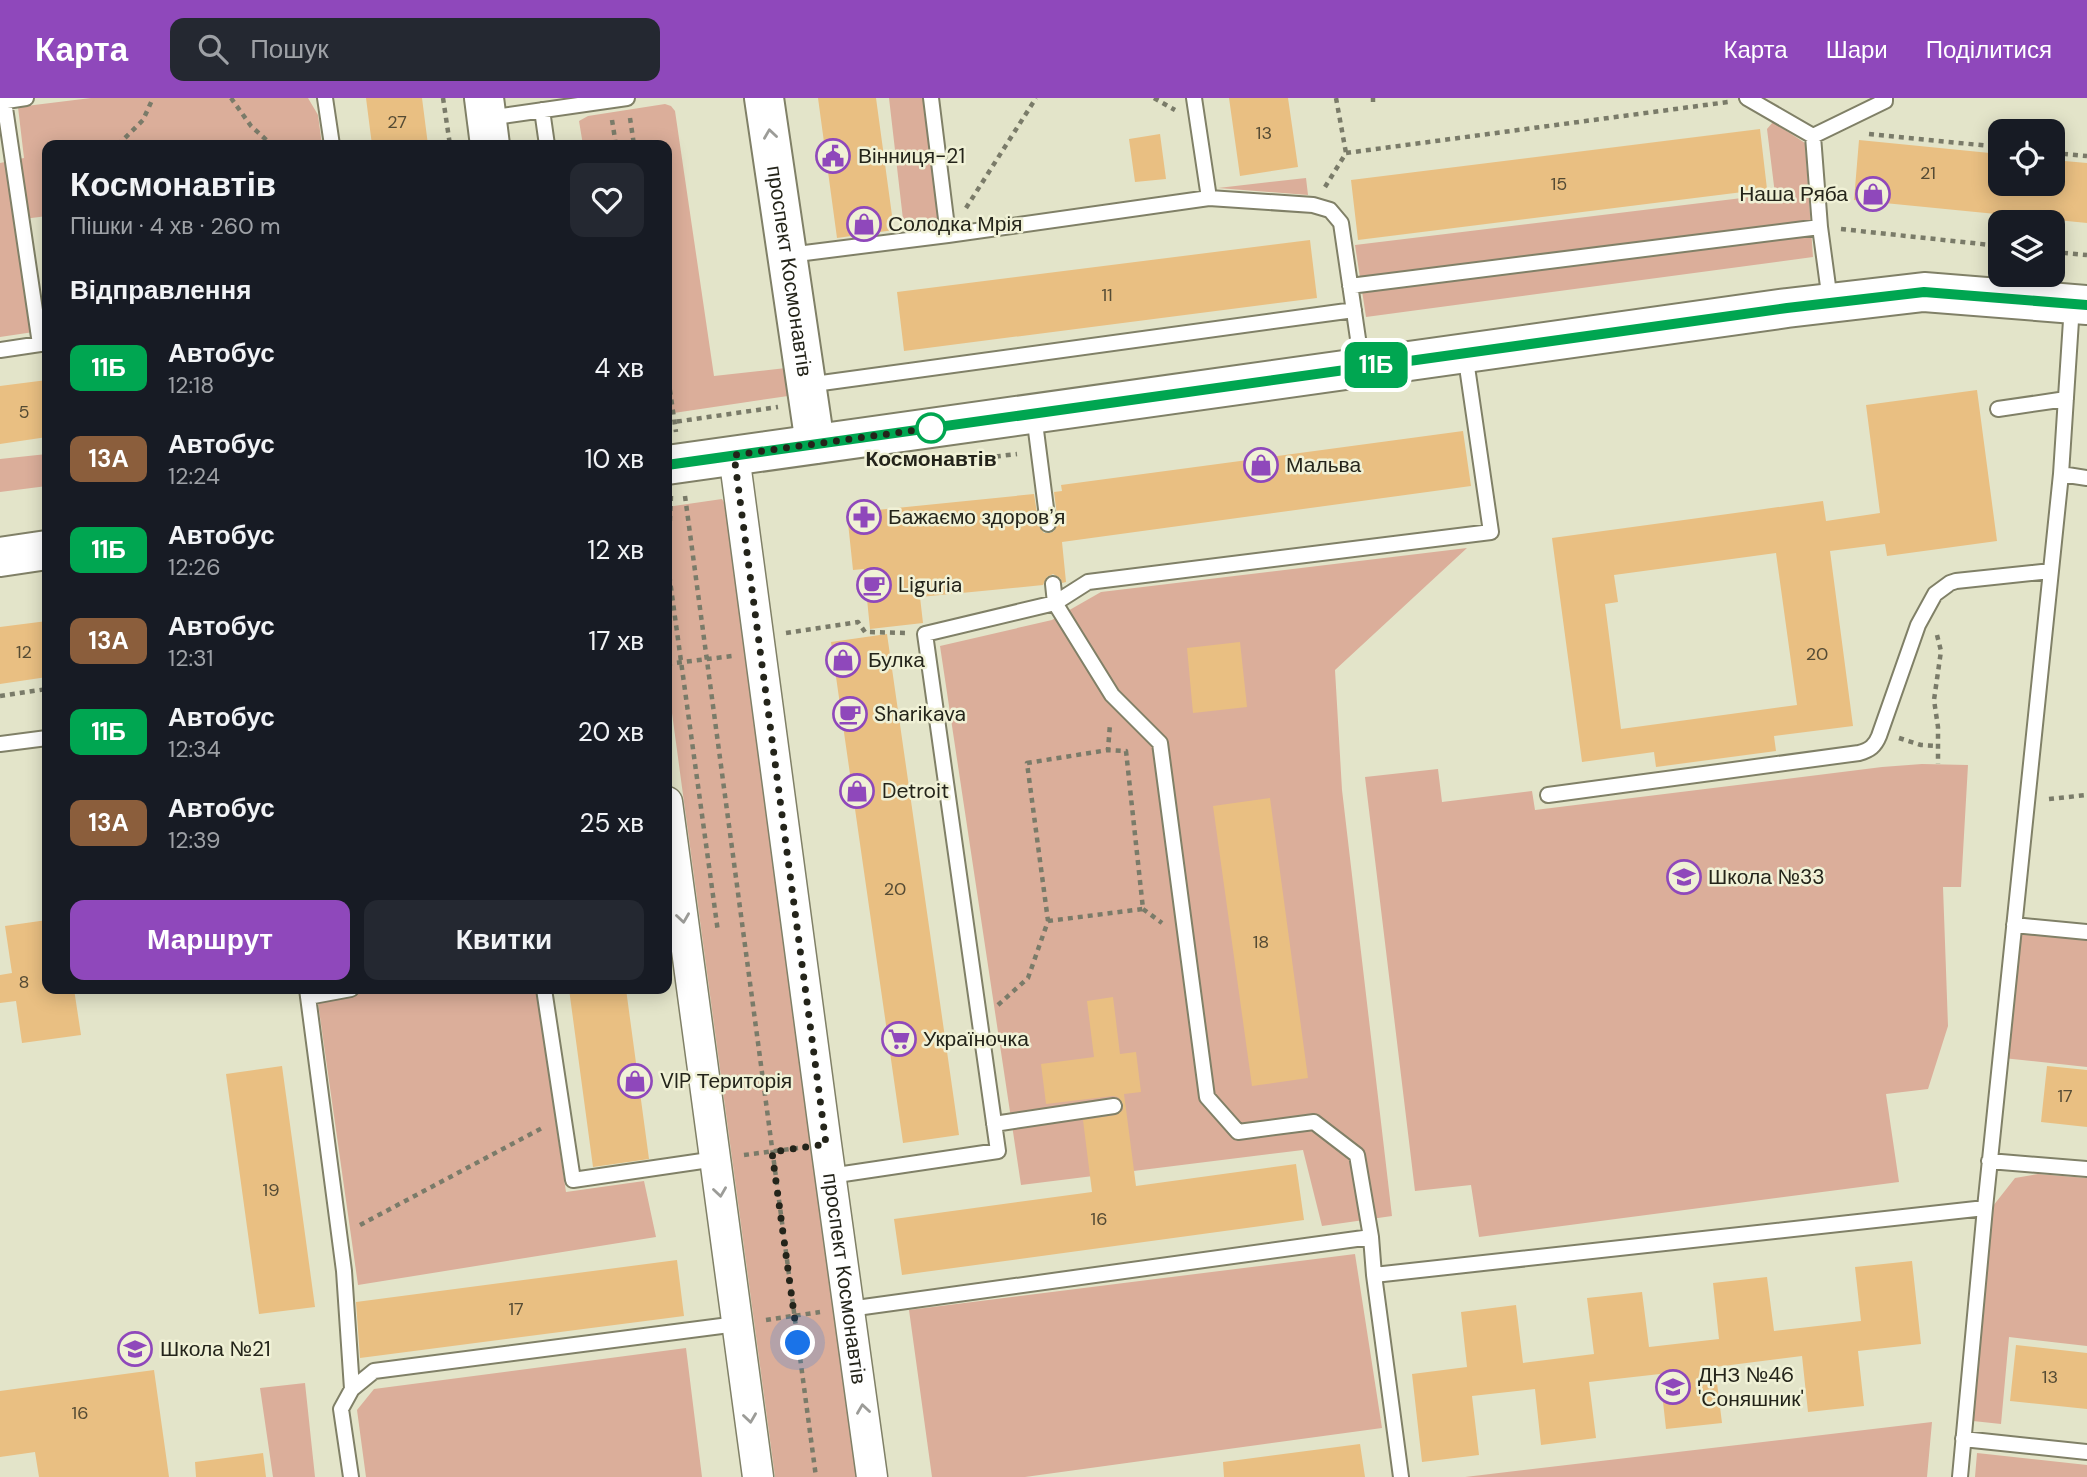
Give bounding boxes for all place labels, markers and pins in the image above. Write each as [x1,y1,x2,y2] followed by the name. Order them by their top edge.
[814,137,852,175] public building icon: Вінниця-21
[858,142,965,170] place label: Вінниця-21
[1854,175,1892,213] shop icon: Наша Ряба
[1739,180,1848,208] place label: Наша Ряба
[845,205,883,243] shop icon: Солодка Мрія
[888,210,1022,238] place label: Солодка Мрія
[916,413,946,443] marker: Космонавтів
[865,445,997,473] place label: Космонавтів
[1242,446,1280,484] shop icon: Мальва
[1286,451,1362,479] place label: Мальва
[845,498,883,536] pharmacy icon: Бажаємо здоровʼя
[888,503,1065,531] place label: Бажаємо здоровʼя
[855,566,893,604] cafe icon: Liguria
[898,571,962,599] place label: Liguria
[824,641,862,679] shop icon: Булка
[868,646,925,674] place label: Булка
[831,695,869,733] cafe icon: Sharikava
[874,700,966,728] place label: Sharikava
[838,772,876,810] shop icon: Detroit
[882,777,949,805] place label: Detroit
[1665,858,1703,896] school or university icon: Школа №33
[1708,863,1825,891] place label: Школа №33
[880,1020,918,1058] supermarket icon: Україночка
[923,1025,1029,1053] place label: Україночка
[616,1062,654,1100] shop icon: VIP Територія
[660,1067,792,1095] place label: VIP Територія
[116,1330,154,1368] school or university icon: Школа №21
[160,1335,271,1363] place label: Школа №21
[1698,1361,1804,1413] place label: ДНЗ №46 'Соняшник'
[1654,1368,1692,1406] school or university icon: ДНЗ №46 'Соняшник'

